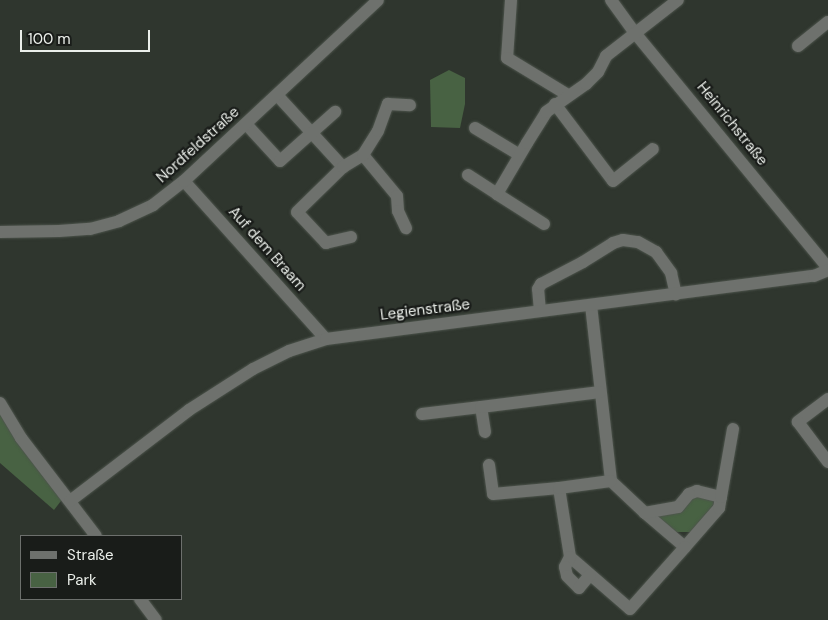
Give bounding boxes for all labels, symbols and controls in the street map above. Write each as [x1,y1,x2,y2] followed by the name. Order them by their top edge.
[22,20,152,52] scale bar
[28,29,71,49] text: 100 m
[693,79,771,169] street label: Heinrichstraße
[153,103,243,187] street label: Nordfeldstraße
[224,203,310,295] street label: Auf dem Braam
[379,296,471,324] street label: Legienstraße
[20,535,182,600] legend
[67,545,114,565] text: Straße
[67,570,97,590] text: Park

